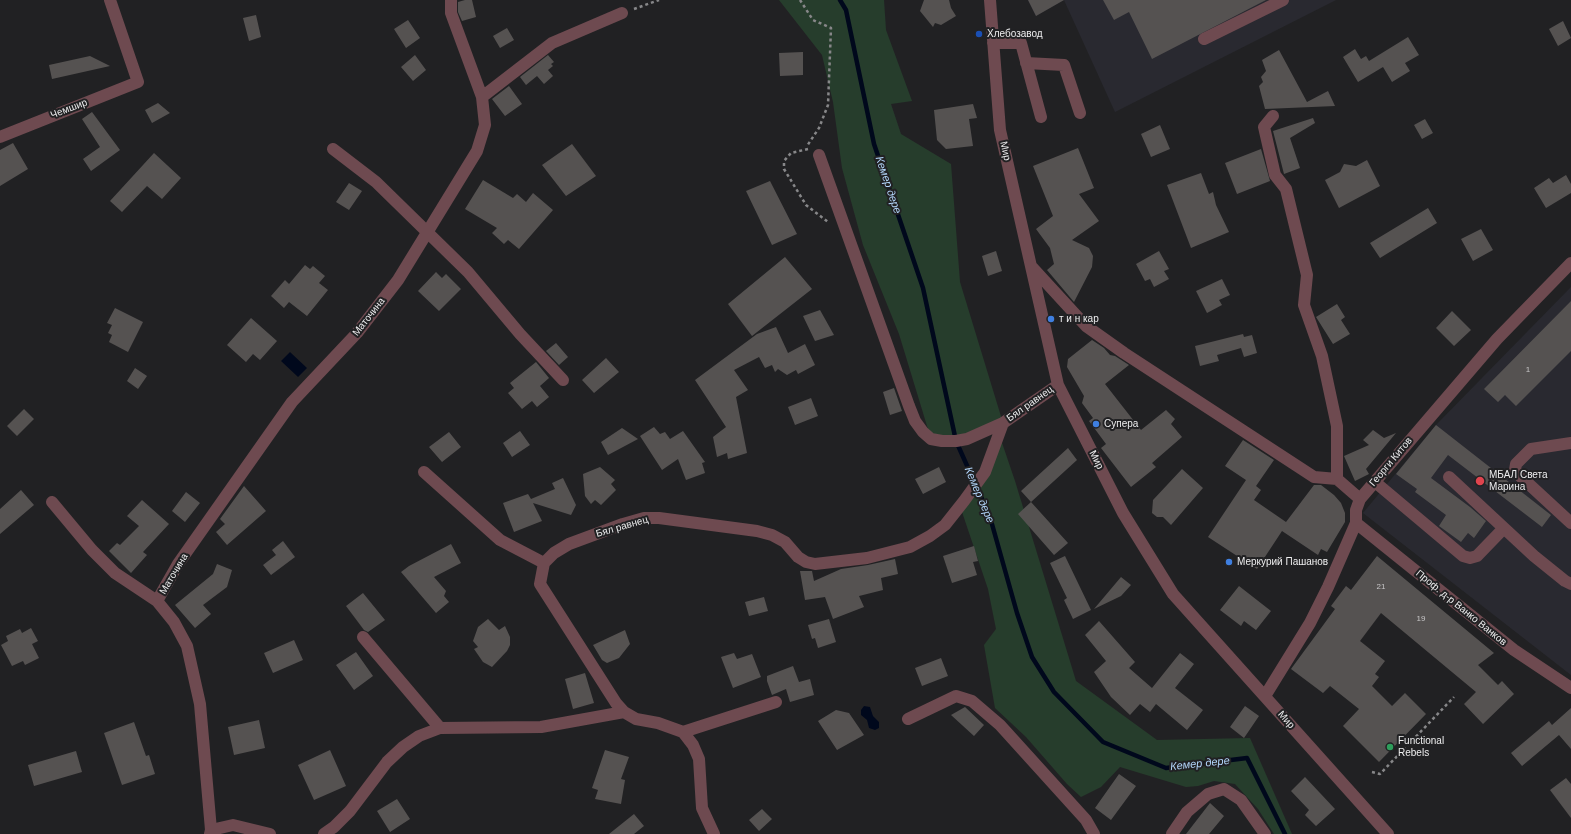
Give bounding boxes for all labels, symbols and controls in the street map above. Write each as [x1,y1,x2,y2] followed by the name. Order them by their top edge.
[987,28,1043,40] place label: Хлебозавод
[974,29,984,39] marker: Хлебозавод
[49,97,89,121] street label: Чемшир
[997,140,1013,162] street label: Мир
[872,155,904,215] water label: Кемер дере
[350,295,388,339] street label: Маточина
[1059,313,1099,325] place label: т и н кар
[1046,314,1056,324] marker: т и н кар
[1526,365,1530,375] house number: 1
[1005,384,1055,424] street label: Бял равнец
[1104,418,1138,430] place label: Супера
[1091,419,1101,429] marker: Супера
[1367,435,1415,489] street label: Георги Китов
[1086,449,1106,471] street label: Мир
[961,465,997,525] water label: Кемер дере
[1489,469,1548,492] place label: МБАЛ Света Марина
[1474,475,1486,487] marker: МБАЛ Света Марина
[594,514,650,540] street label: Бял равнец
[157,551,191,597] street label: Маточина
[1237,556,1328,568] place label: Меркурий Пашанов
[1224,557,1234,567] marker: Меркурий Пашанов
[1413,568,1509,648] street label: Проф. д-р Ванко Ванков
[1377,582,1385,592] house number: 21
[1417,614,1425,624] house number: 19
[1275,709,1297,731] street label: Мир
[1398,735,1444,758] place label: Functional Rebels
[1385,742,1395,752] marker: Functional Rebels
[1170,754,1230,774] water label: Кемер дере

